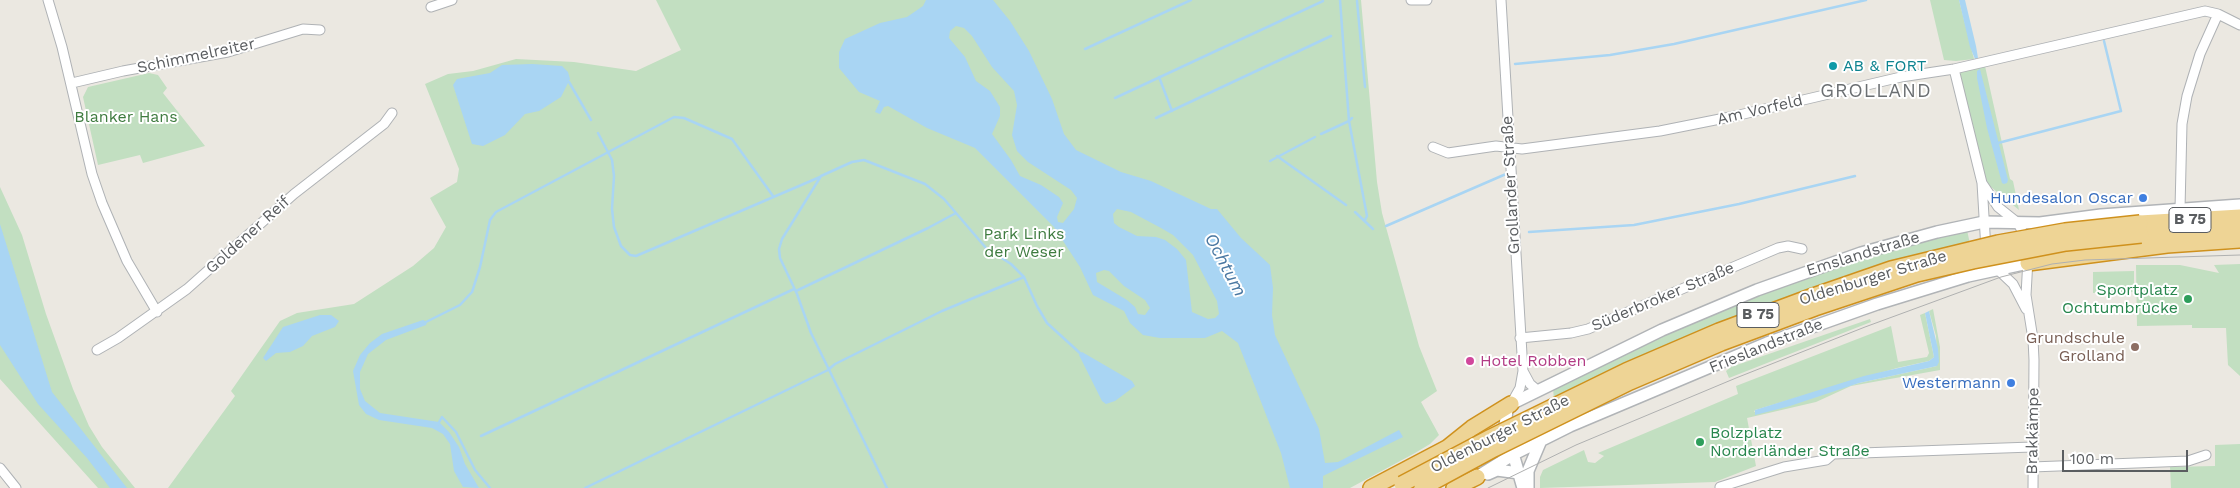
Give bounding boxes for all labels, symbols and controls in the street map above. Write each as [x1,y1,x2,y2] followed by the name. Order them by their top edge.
[135,34,257,78] street label: Schimmelreiter
[1843,56,1926,76] place label: AB & FORT
[1827,60,1839,72] marker: AB & FORT
[1819,80,1933,102] district label: GROLLAND
[1715,91,1805,129] street label: Am Vorfeld
[74,107,178,127] park label: Blanker Hans
[1498,115,1524,255] street label: Grollander Straße
[1990,188,2133,208] place label: Hundesalon Oscar
[202,192,294,278] street label: Goldener Reif
[2137,192,2149,204] marker: Hundesalon Oscar
[2169,208,2211,232] road number: B 75
[984,224,1064,262] park label: Park Links der Weser
[1804,228,1922,280] street label: Emslandstraße
[1199,230,1251,300] water label: Ochtum
[1797,246,1949,310] street label: Oldenburger Straße
[1589,258,1737,336] street label: Süderbroker Straße
[2062,280,2178,318] place label: Sportplatz Ochtumbrücke
[2182,293,2194,305] marker: Sportplatz Ochtumbrücke
[1737,302,1779,328] road number: B 75
[1706,314,1826,378] street label: Frieslandstraße
[2026,328,2125,366] place label: Grundschule Grolland
[2129,341,2141,353] marker: Grundschule Grolland
[1480,351,1587,371] place label: Hotel Robben
[1464,355,1476,367] marker: Hotel Robben
[1902,373,2001,393] place label: Westermann
[2005,377,2017,389] marker: Westermann
[2023,387,2043,475] street label: Brakkämpe
[1427,391,1573,477] street label: Oldenburger Straße
[1710,423,1870,461] place label: Bolzplatz Norderländer Straße
[1694,436,1706,448] marker: Bolzplatz Norderländer Straße
[2065,440,2191,472] scale bar
[2070,450,2114,468] text: 100 m

